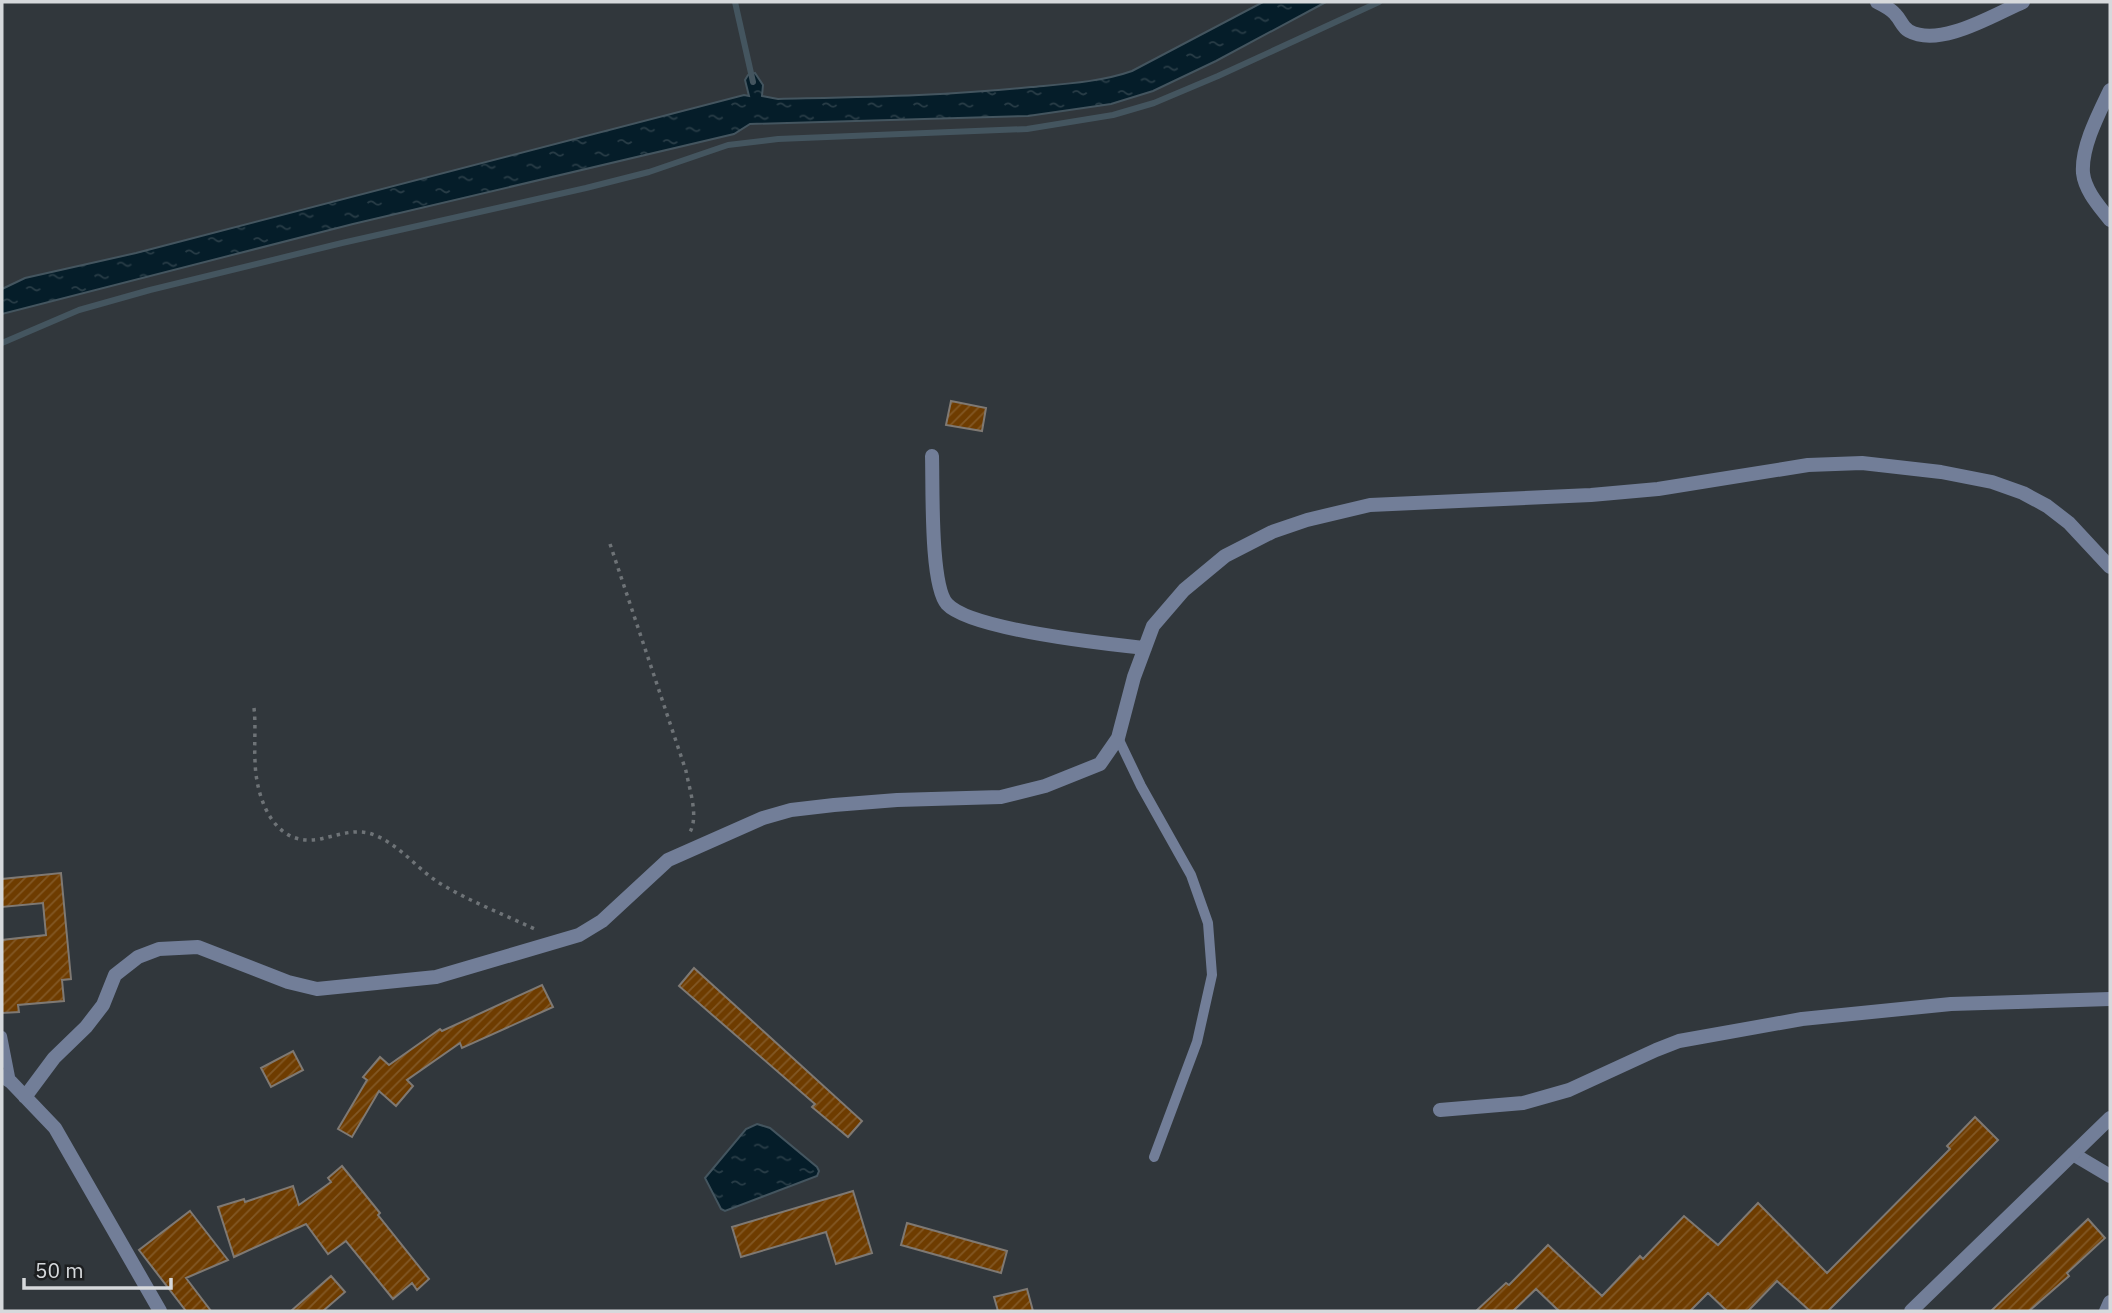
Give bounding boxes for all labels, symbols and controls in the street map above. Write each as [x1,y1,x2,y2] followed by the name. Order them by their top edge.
[24,1246,172,1290] scale bar
[35,1256,84,1284] text: 50 m

